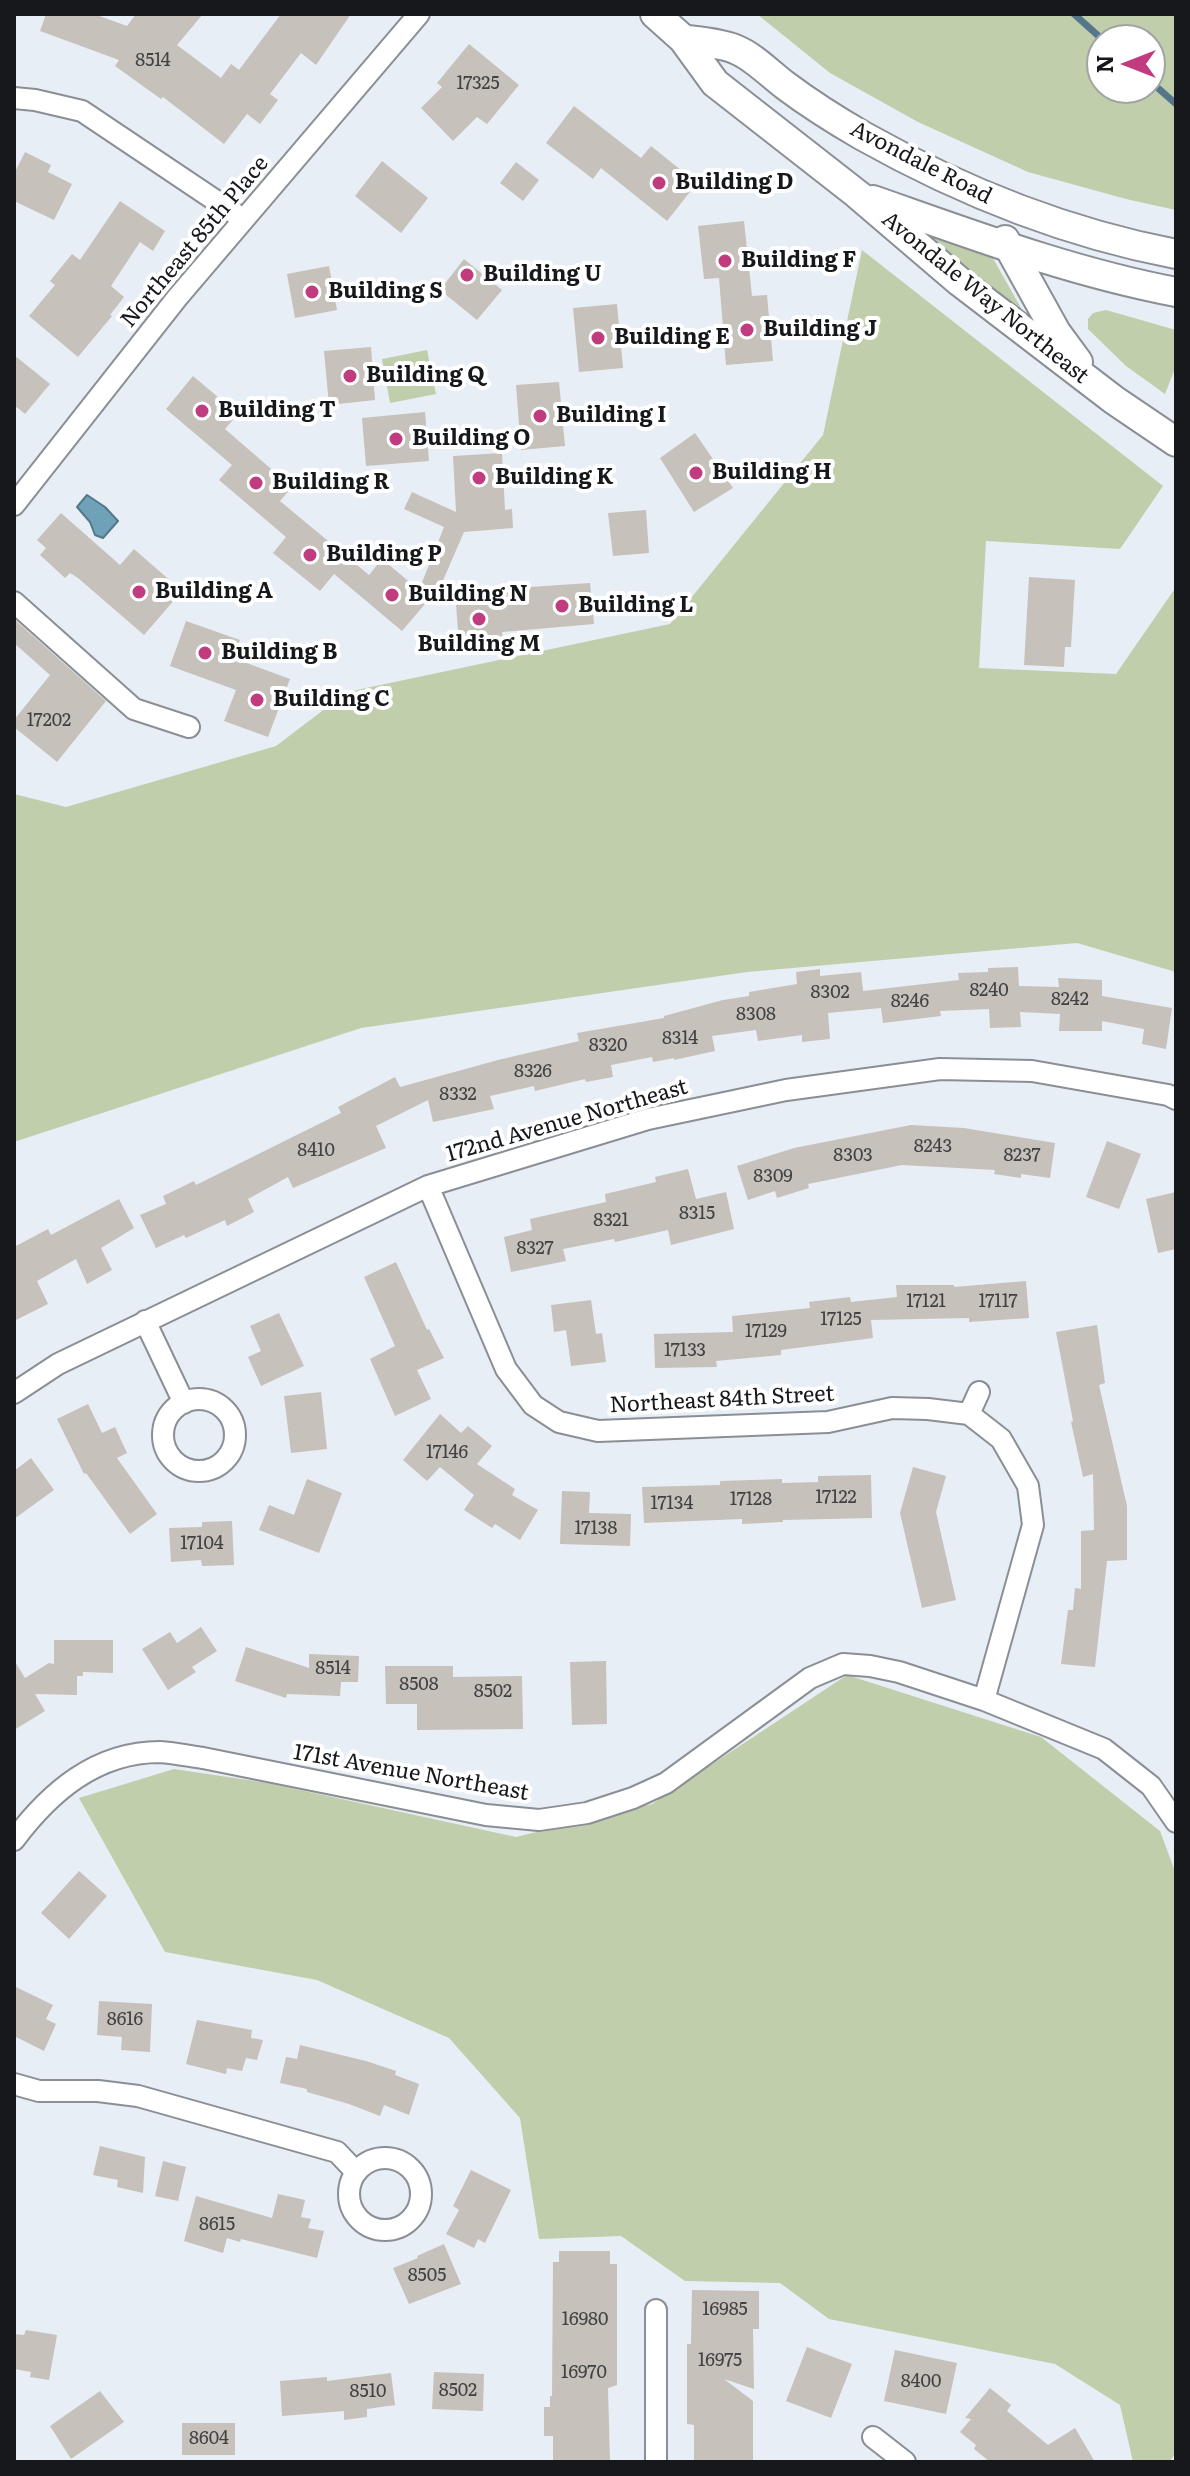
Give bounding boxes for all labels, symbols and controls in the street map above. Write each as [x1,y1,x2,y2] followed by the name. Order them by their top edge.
[1086,24,1166,104] north arrow
[135,50,171,72] house number: 8514
[1087,55,1120,73] text: N
[456,73,500,95] house number: 17325
[846,116,996,210] street label: Avondale Road
[116,151,274,333] street label: Northeast 85th Place
[675,170,793,196] place label: Building D
[650,174,668,192] marker: Building D
[876,206,1094,390] street label: Avondale Way Northeast
[741,248,856,274] place label: Building F
[716,252,734,270] marker: Building F
[483,262,602,288] place label: Building U
[458,266,476,284] marker: Building U
[328,279,443,305] place label: Building S
[303,283,321,301] marker: Building S
[763,317,877,343] place label: Building J
[738,321,756,339] marker: Building J
[614,325,730,351] place label: Building E
[589,329,607,347] marker: Building E
[366,363,485,389] place label: Building Q
[341,367,359,385] marker: Building Q
[218,398,336,424] place label: Building T
[193,402,211,420] marker: Building T
[556,403,666,429] place label: Building I
[531,407,549,425] marker: Building I
[412,426,530,452] place label: Building O
[387,430,405,448] marker: Building O
[712,460,832,486] place label: Building H
[687,464,705,482] marker: Building H
[495,465,614,491] place label: Building K
[470,469,488,487] marker: Building K
[272,470,390,496] place label: Building R
[247,474,265,492] marker: Building R
[326,542,442,568] place label: Building P
[301,546,319,564] marker: Building P
[155,579,273,605] place label: Building A
[408,582,528,608] place label: Building N
[130,583,148,601] marker: Building A
[383,586,401,604] marker: Building N
[578,593,694,619] place label: Building L
[553,597,571,615] marker: Building L
[470,610,488,628] marker: Building M
[418,632,540,658] place label: Building M
[221,640,337,666] place label: Building B
[196,644,214,662] marker: Building B
[273,687,390,713] place label: Building C
[248,691,266,709] marker: Building C
[27,710,71,732] house number: 17202
[969,980,1009,1002] house number: 8240
[810,982,850,1004] house number: 8302
[1051,989,1089,1011] house number: 8242
[891,991,929,1013] house number: 8246
[736,1004,776,1026] house number: 8308
[662,1028,698,1050] house number: 8314
[589,1035,627,1057] house number: 8320
[514,1061,552,1083] house number: 8326
[443,1074,691,1168] street label: 172nd Avenue Northeast
[439,1084,477,1106] house number: 8332
[914,1136,952,1158] house number: 8243
[297,1140,335,1162] house number: 8410
[833,1145,873,1167] house number: 8303
[1003,1145,1041,1167] house number: 8237
[753,1166,793,1188] house number: 8309
[679,1203,715,1225] house number: 8315
[593,1210,629,1232] house number: 8321
[516,1238,554,1260] house number: 8327
[906,1291,946,1313] house number: 17121
[978,1291,1018,1313] house number: 17117
[820,1309,862,1331] house number: 17125
[745,1321,787,1343] house number: 17129
[664,1340,706,1362] house number: 17133
[609,1381,835,1419] street label: Northeast 84th Street
[426,1442,468,1464] house number: 17146
[815,1487,857,1509] house number: 17122
[730,1489,772,1511] house number: 17128
[651,1493,693,1515] house number: 17134
[575,1518,617,1540] house number: 17138
[180,1533,224,1555] house number: 17104
[315,1658,351,1680] house number: 8514
[399,1674,439,1696] house number: 8508
[474,1681,512,1703] house number: 8502
[291,1739,531,1807] street label: 171st Avenue Northeast
[107,2009,143,2031] house number: 8616
[199,2214,235,2236] house number: 8615
[408,2265,446,2287] house number: 8505
[702,2299,748,2321] house number: 16985
[562,2309,608,2331] house number: 16980
[698,2350,742,2372] house number: 16975
[561,2362,607,2384] house number: 16970
[901,2371,941,2393] house number: 8400
[439,2380,477,2402] house number: 8502
[350,2381,386,2403] house number: 8510
[189,2428,229,2450] house number: 8604

